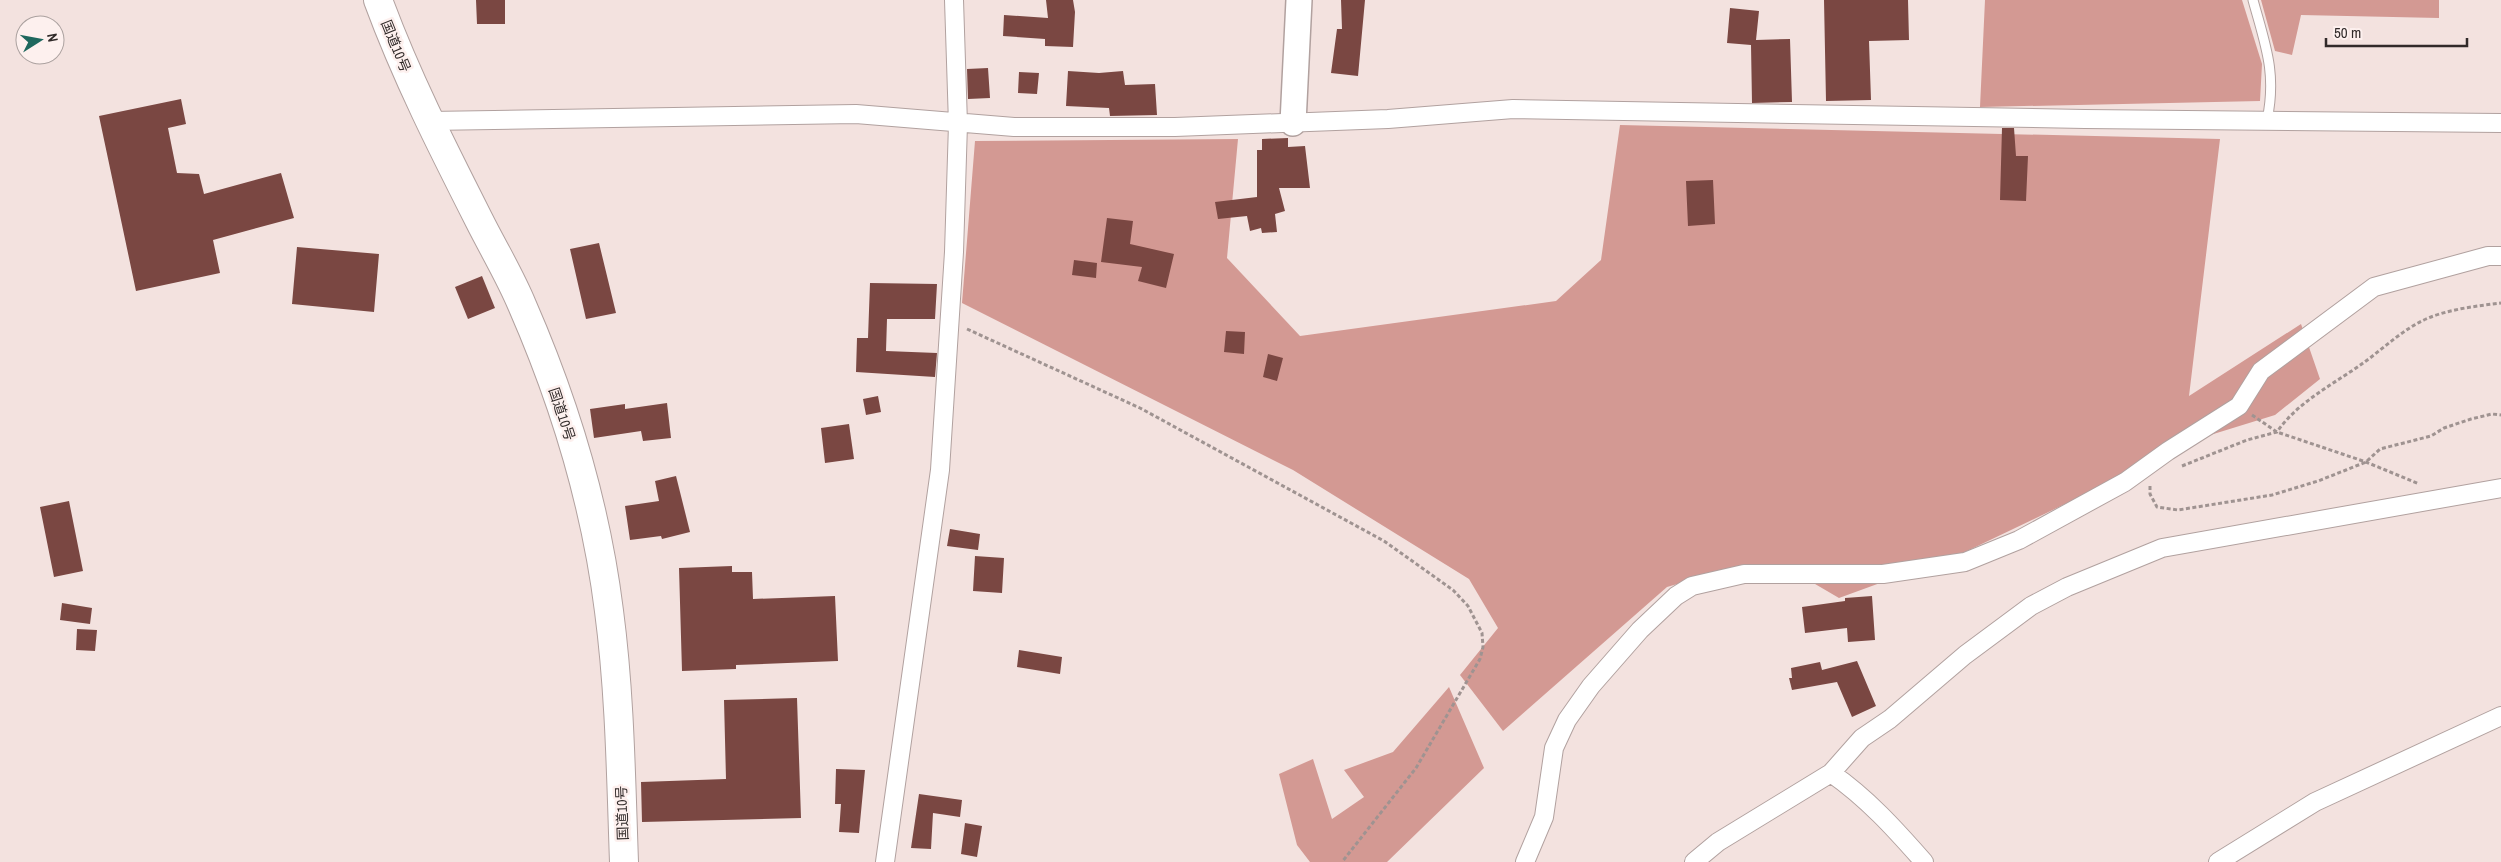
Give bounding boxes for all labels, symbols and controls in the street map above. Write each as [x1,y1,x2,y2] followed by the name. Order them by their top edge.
[15,15,65,65] north arrow
[2326,15,2467,47] scale bar
[377,17,415,75] street label: 国道10号
[2334,22,2361,43] text: 50 m
[43,32,62,43] text: N
[545,385,579,443] street label: 国道10号
[612,785,632,841] street label: 国道10号

